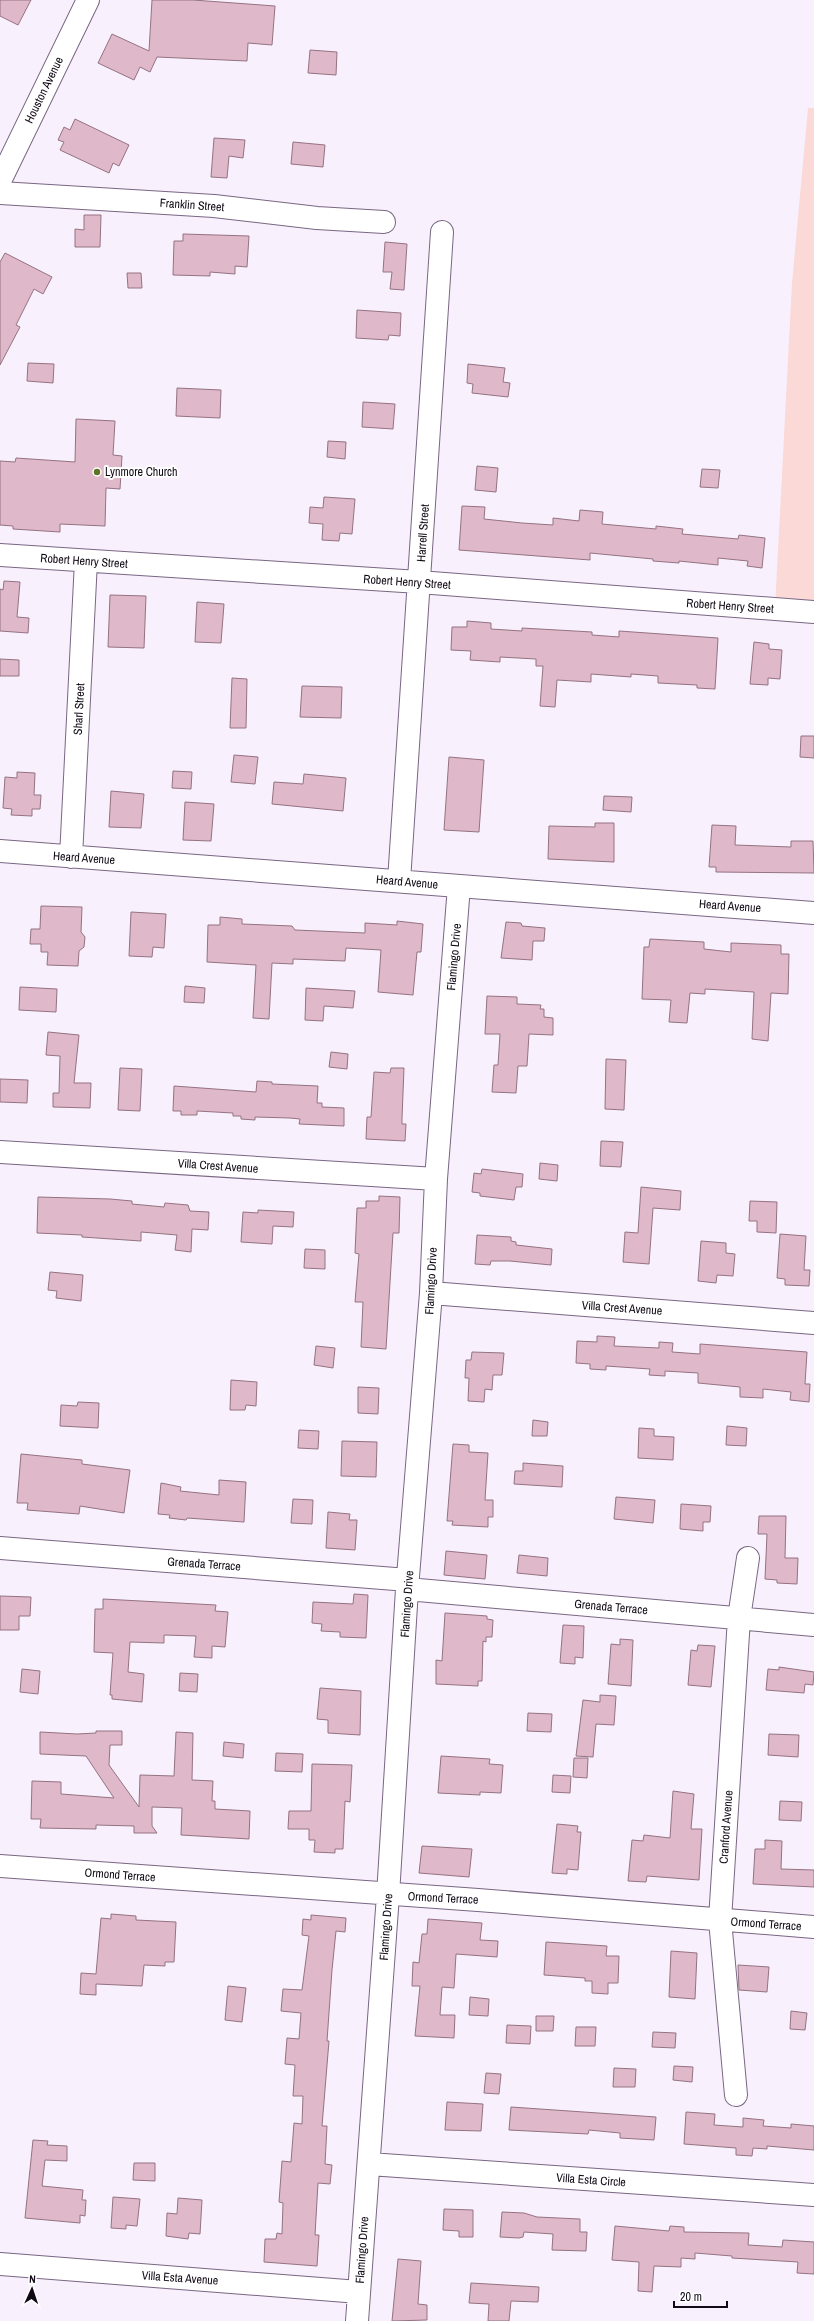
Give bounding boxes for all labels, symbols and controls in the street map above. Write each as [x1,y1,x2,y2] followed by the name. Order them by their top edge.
[21,54,67,126] street label: Houston Avenue
[159,195,225,215] street label: Franklin Street
[105,464,177,480] place label: Lynmore Church
[92,467,102,477] marker: Lynmore Church
[413,503,433,562] street label: Harrell Street
[40,550,128,572] street label: Robert Henry Street
[363,571,451,593] street label: Robert Henry Street
[686,595,774,617] street label: Robert Henry Street
[70,682,88,735] street label: Sharl Street
[52,848,116,868] street label: Heard Avenue
[375,871,439,893] street label: Heard Avenue
[698,896,762,916] street label: Heard Avenue
[443,923,465,991] street label: Flamingo Drive
[177,1155,259,1177] street label: Villa Crest Avenue
[421,1247,441,1315] street label: Flamingo Drive
[581,1297,663,1319] street label: Villa Crest Avenue
[167,1553,241,1575] street label: Grenada Terrace
[397,1570,417,1638] street label: Flamingo Drive
[574,1596,648,1618] street label: Grenada Terrace
[715,1790,737,1864] street label: Cranford Avenue
[84,1865,156,1885] street label: Ormond Terrace
[407,1888,479,1908] street label: Ormond Terrace
[376,1893,396,1961] street label: Flamingo Drive
[730,1914,802,1934] street label: Ormond Terrace
[556,2170,626,2190] street label: Villa Esta Circle
[352,2216,372,2284] street label: Flamingo Drive
[141,2267,219,2289] street label: Villa Esta Avenue
[12,2269,52,2309] north arrow
[29,2272,36,2286] text: N
[674,2283,727,2309] scale bar
[680,2289,702,2305] text: 20 m

